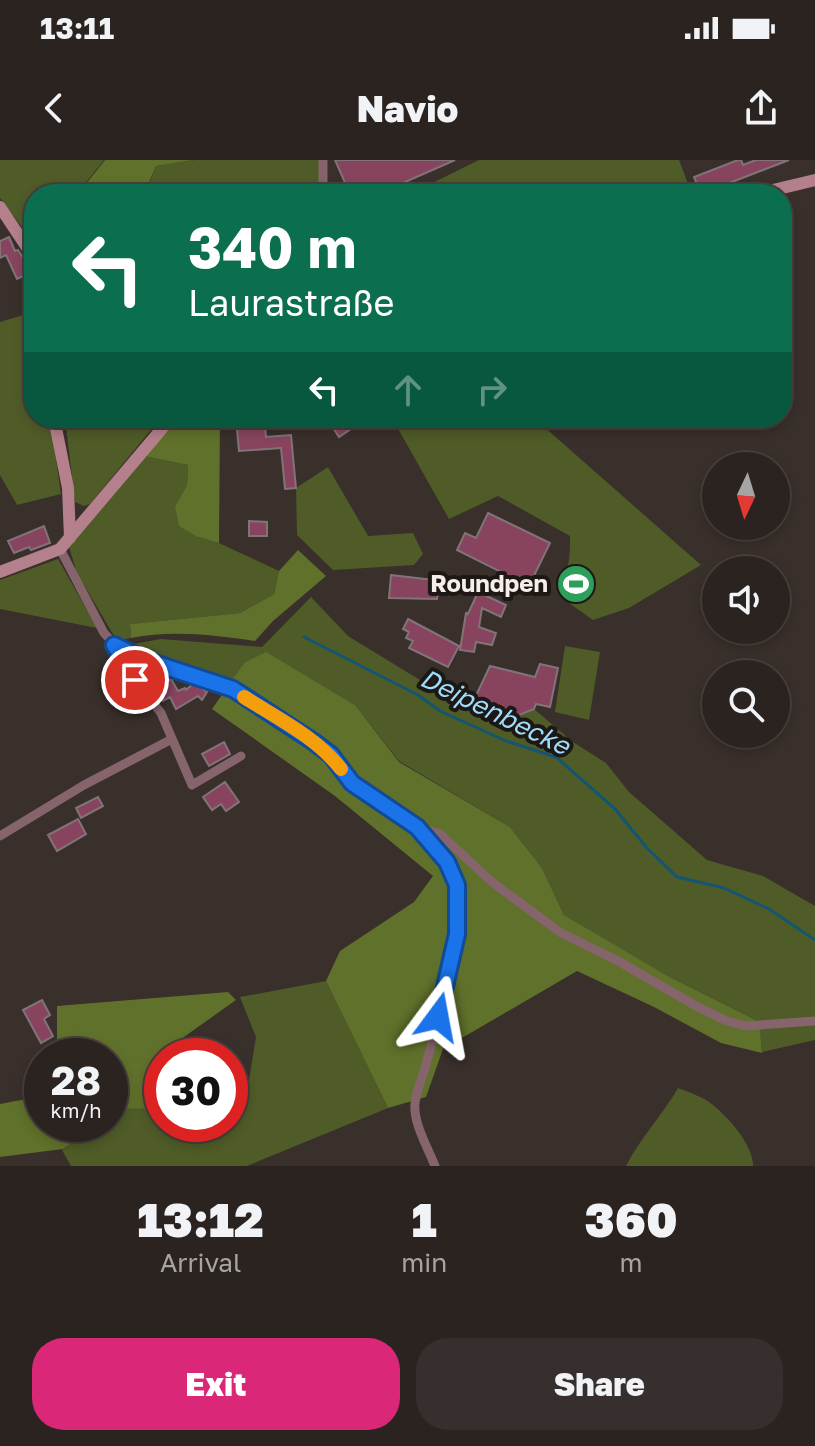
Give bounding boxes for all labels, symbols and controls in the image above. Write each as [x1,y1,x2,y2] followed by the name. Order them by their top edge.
[40,10,114,46] text: 13:11
[32,86,76,130] icon: back
[739,86,783,130] icon: share
[357,87,458,130] text: Navio
[188,213,357,280] text: 340 m
[56,216,160,320] icon: left
[188,281,394,324] text: Laurastraße
[302,368,346,412] icon: left
[386,368,430,412] icon: ahead
[470,368,514,412] icon: right
[702,452,790,540] north arrow
[702,452,790,748] map controls
[702,556,790,644] button: sound
[555,563,597,605] sports icon: Roundpen
[430,568,548,597] place label: Roundpen
[101,646,169,714] pin
[113,658,157,702] icon: arrive
[702,660,790,748] button: search
[416,662,576,762] water label: Deipenbecke
[396,975,480,1059] position arrow
[144,1038,248,1142] speed limit sign: 30
[51,1056,101,1104] text: 28
[51,1098,101,1122] text: km/h
[137,1190,264,1248] text: 13:12
[412,1190,437,1248] text: 1
[585,1190,678,1248] text: 360
[160,1247,241,1278] text: Arrival
[401,1247,447,1278] text: min
[620,1247,643,1278] text: m
[32,1338,400,1430] button: Exit
[416,1338,783,1430] button: Share

